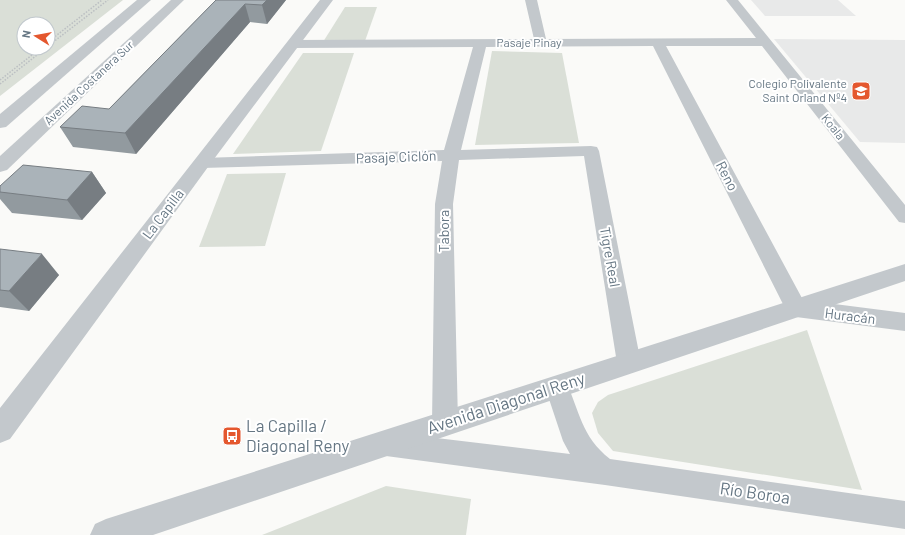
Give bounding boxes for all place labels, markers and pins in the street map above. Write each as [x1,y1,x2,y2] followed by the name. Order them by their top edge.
[748,76,847,104] place label: Colegio Polivalente Saint Orland Nº4
[850,80,872,102] school or university icon: Colegio Polivalente Saint Orland Nº4
[246,415,349,455] place label: La Capilla / Diagonal Reny
[221,425,243,447] bus stop icon: La Capilla / Diagonal Reny

